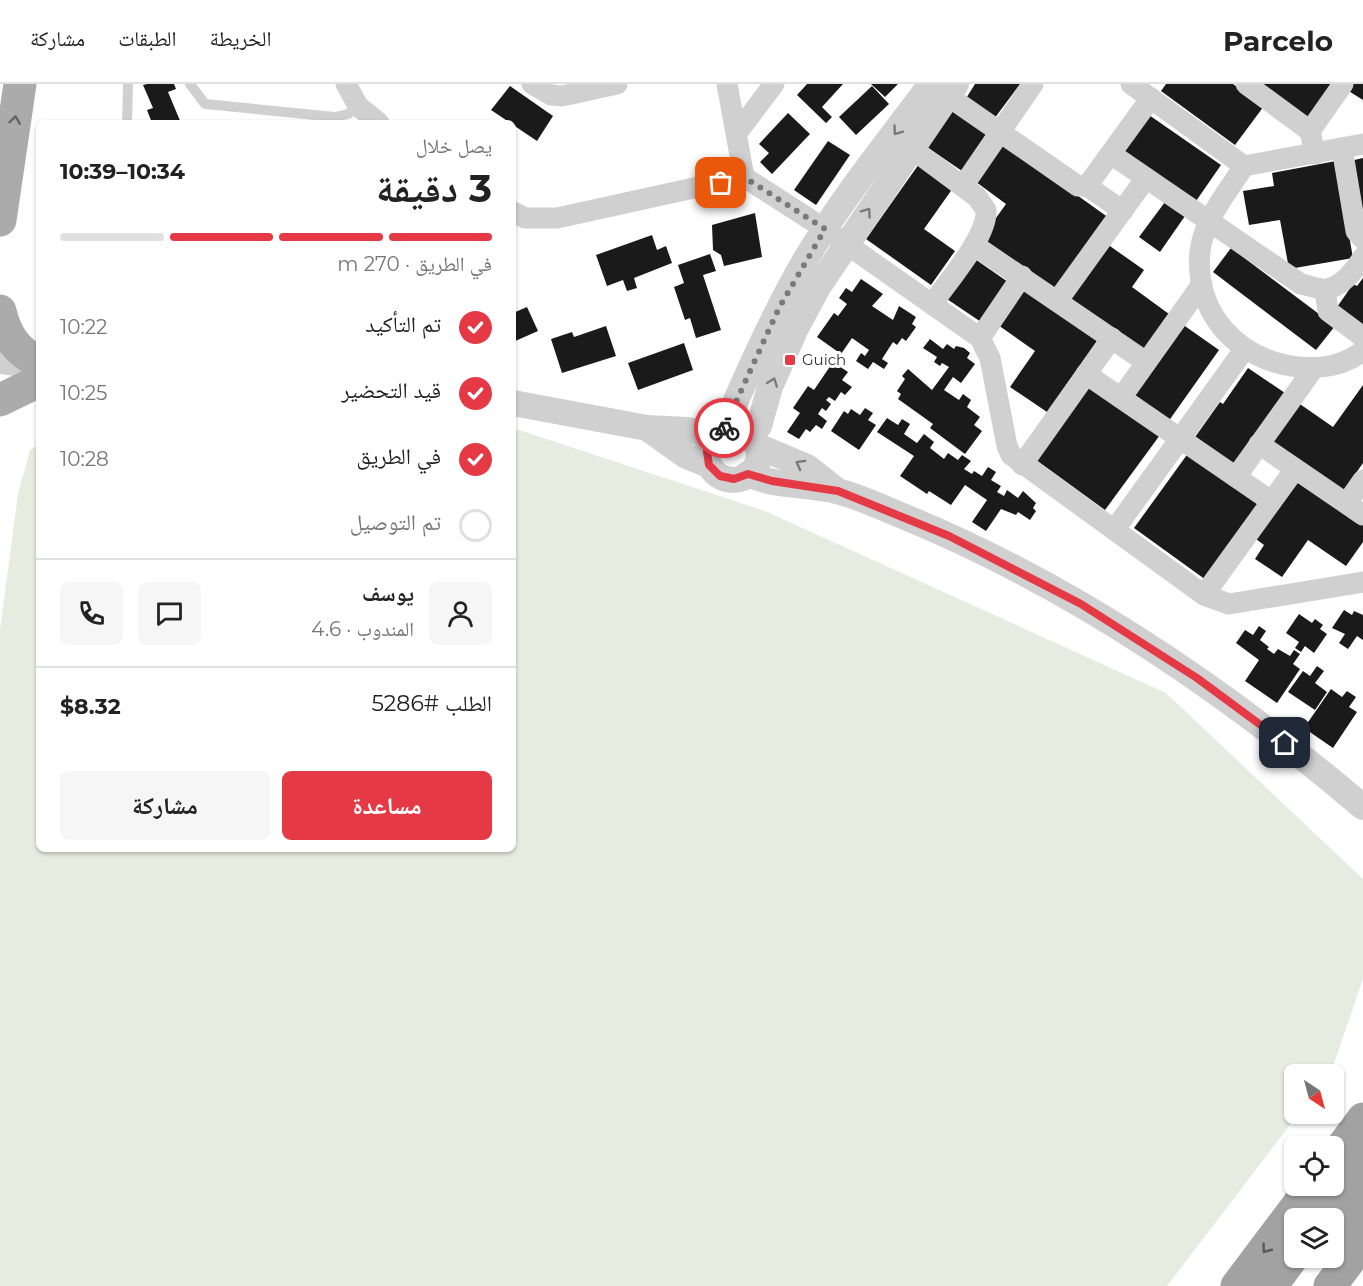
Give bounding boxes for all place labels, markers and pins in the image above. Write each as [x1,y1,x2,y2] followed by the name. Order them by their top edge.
[695,157,746,208] pin
[802,350,846,369] place label: Guich
[783,353,797,367] marker: Guich
[1259,717,1310,768] pin

